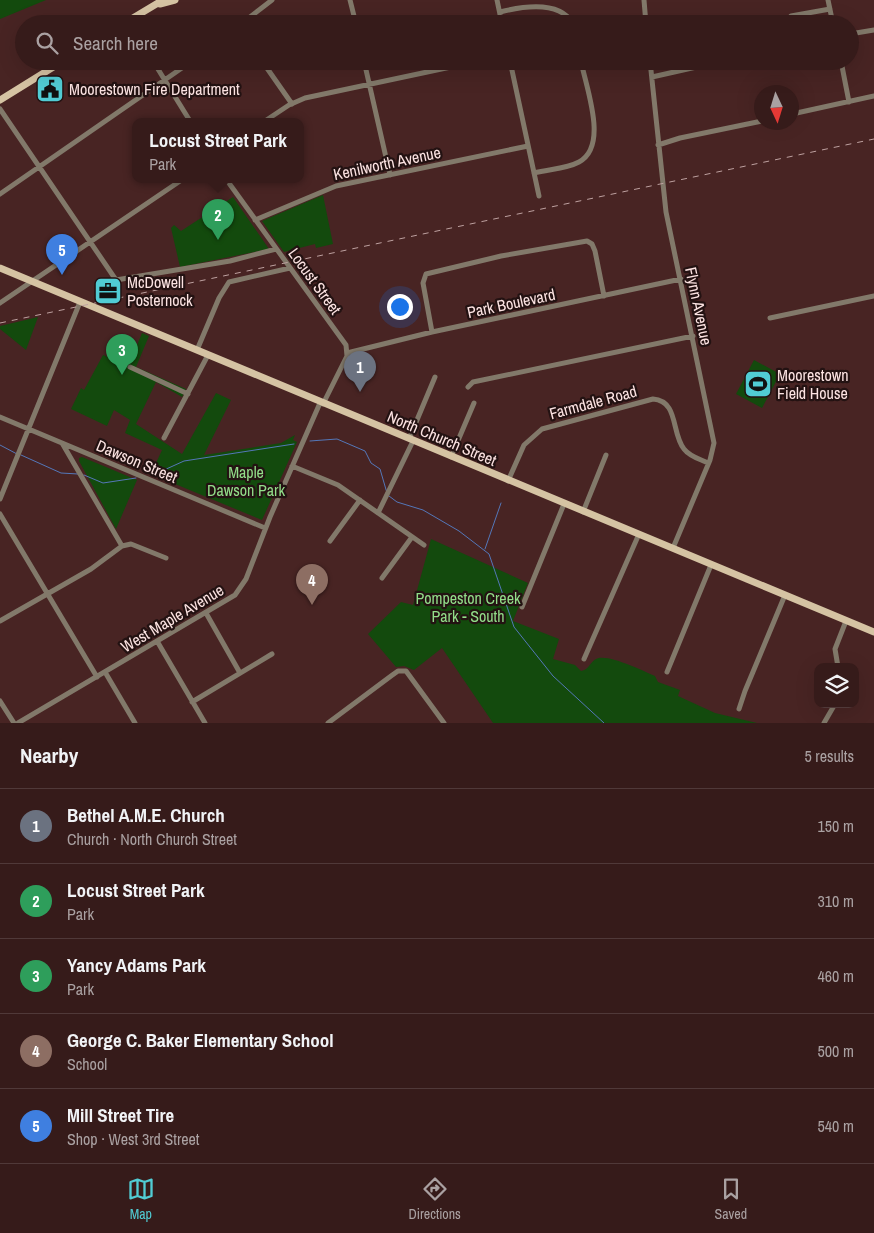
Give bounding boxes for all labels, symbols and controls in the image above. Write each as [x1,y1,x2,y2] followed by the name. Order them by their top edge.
[15,15,859,70] search box
[33,29,61,57] icon: search
[73,30,158,56] text: Search here
[35,74,65,104] public building icon: Moorestown Fire Department
[69,78,240,100] place label: Moorestown Fire Department
[754,85,799,130] north arrow
[132,118,304,183] popup
[149,127,287,153] text: Locust Street Park
[331,141,443,185] street label: Kenilworth Avenue
[149,153,176,175] text: Park
[202,199,234,240] pin: 2
[46,234,78,275] pin: 5
[283,243,347,319] street label: Locust Street
[680,265,718,347] street label: Flynn Avenue
[127,271,193,311] place label: McDowell Posternock
[93,276,123,306] office icon: McDowell Posternock
[465,283,557,323] street label: Park Boulevard
[387,294,413,320] your location
[106,334,138,375] pin: 3
[344,351,376,392] pin: 1
[777,364,848,404] place label: Moorestown Field House
[743,369,773,399] sports icon: Moorestown Field House
[547,380,639,424] street label: Farmdale Road
[384,405,500,471] street label: North Church Street
[93,434,181,488] street label: Dawson Street
[207,461,285,501] park label: Maple Dawson Park
[296,564,328,605] pin: 4
[117,579,227,657] street label: West Maple Avenue
[415,587,521,627] park label: Pompeston Creek Park - South
[814,663,859,708] map controls
[814,663,859,708] button: layers
[20,741,78,770] text: Nearby
[804,745,854,767] text: 5 results
[67,802,225,828] text: Bethel A.M.E. Church
[32,815,40,837] text: 1
[818,815,854,837] text: 150 m
[67,828,237,850] text: Church · North Church Street
[67,877,205,903] text: Locust Street Park
[32,890,40,912] text: 2
[818,890,854,912] text: 310 m
[67,903,94,925] text: Park
[67,952,206,978] text: Yancy Adams Park
[32,965,40,987] text: 3
[818,965,854,987] text: 460 m
[67,978,94,1000] text: Park
[67,1027,334,1053] text: George C. Baker Elementary School
[32,1040,40,1062] text: 4
[818,1040,854,1062] text: 500 m
[67,1053,107,1075] text: School
[67,1102,174,1128] text: Mill Street Tire
[32,1115,40,1137] text: 5
[818,1115,854,1137] text: 540 m
[67,1128,200,1150] text: Shop · West 3rd Street
[127,1175,155,1223] tab: Map
[409,1175,461,1223] tab: Directions
[715,1175,747,1223] tab: Saved

